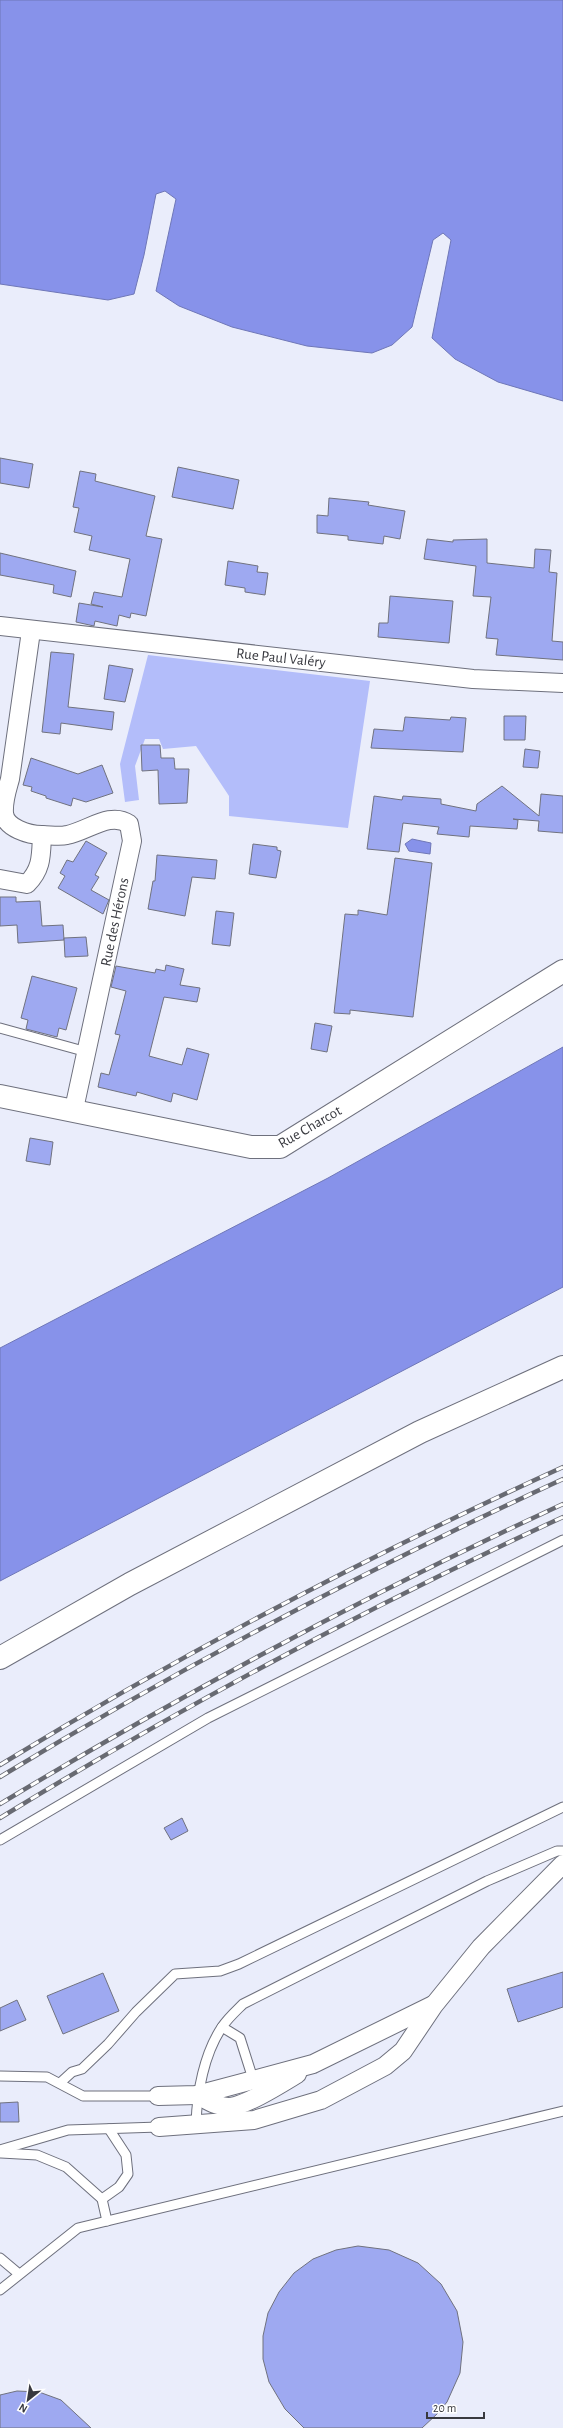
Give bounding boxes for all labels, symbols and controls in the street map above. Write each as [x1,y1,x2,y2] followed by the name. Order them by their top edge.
[236,646,327,670] street label: Rue Paul Valéry
[98,876,132,968] street label: Rue des Hérons
[276,1103,344,1151] street label: Rue Charcot
[8,2380,48,2420] north arrow
[427,2394,484,2420] scale bar
[17,2402,29,2415] text: N
[433,2402,456,2414] text: 20 m

